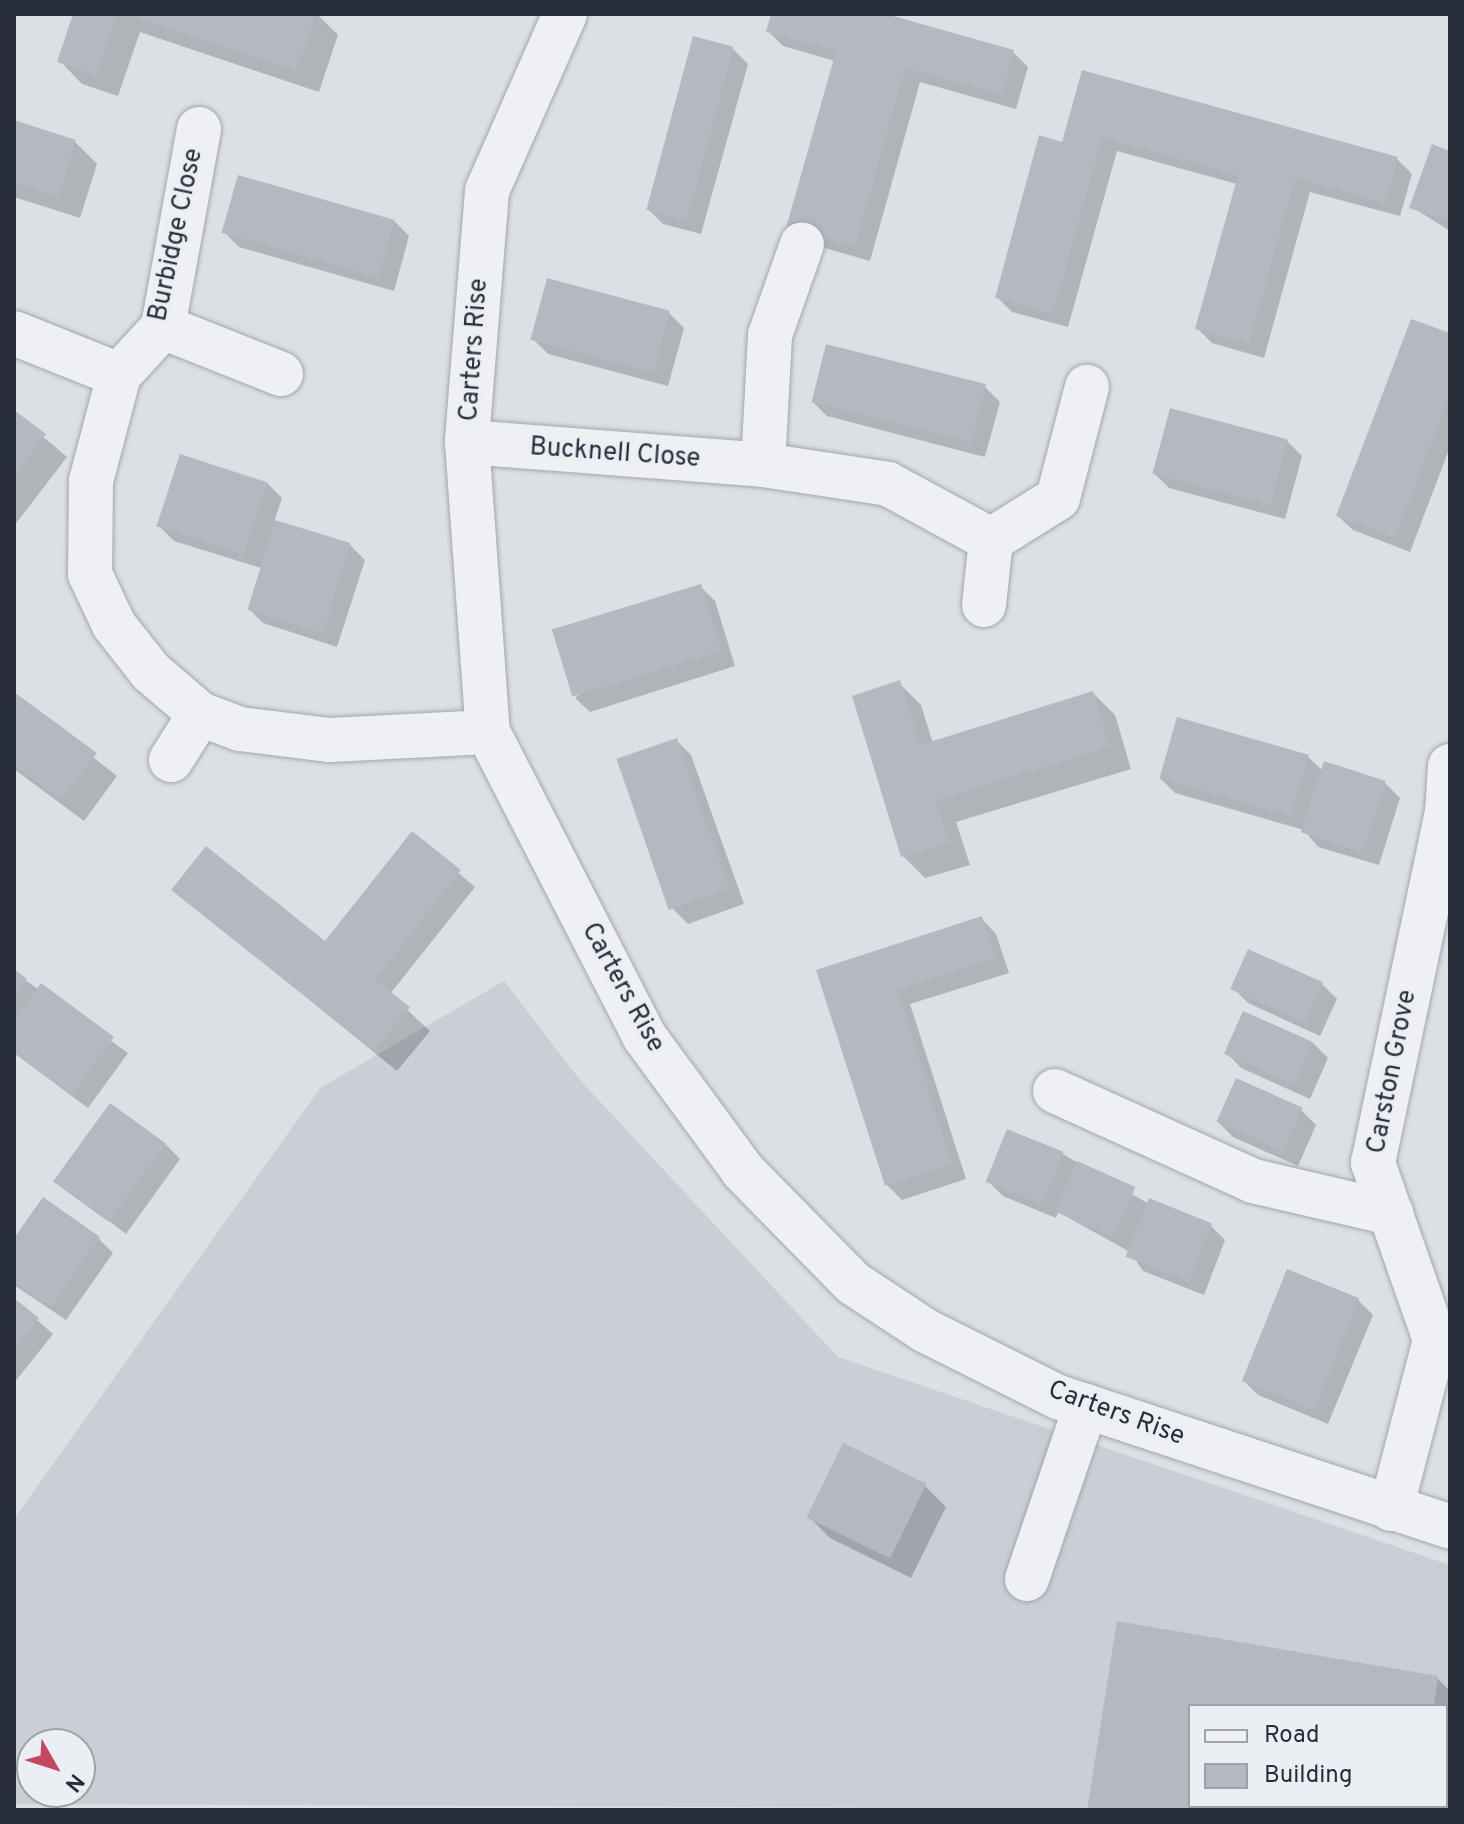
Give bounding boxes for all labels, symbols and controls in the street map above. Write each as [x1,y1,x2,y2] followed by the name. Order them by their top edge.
[143,146,211,324] street label: Burbidge Close
[454,278,496,422] street label: Carters Rise
[529,432,701,476] street label: Bucknell Close
[574,918,670,1058] street label: Carters Rise
[1362,987,1424,1157] street label: Carston Grove
[1043,1375,1189,1453] street label: Carters Rise
[1188,1704,1448,1808] legend
[1264,1721,1320,1751] text: Road
[16,1728,96,1808] north arrow
[1264,1761,1353,1791] text: Building
[58,1768,89,1797] text: N

